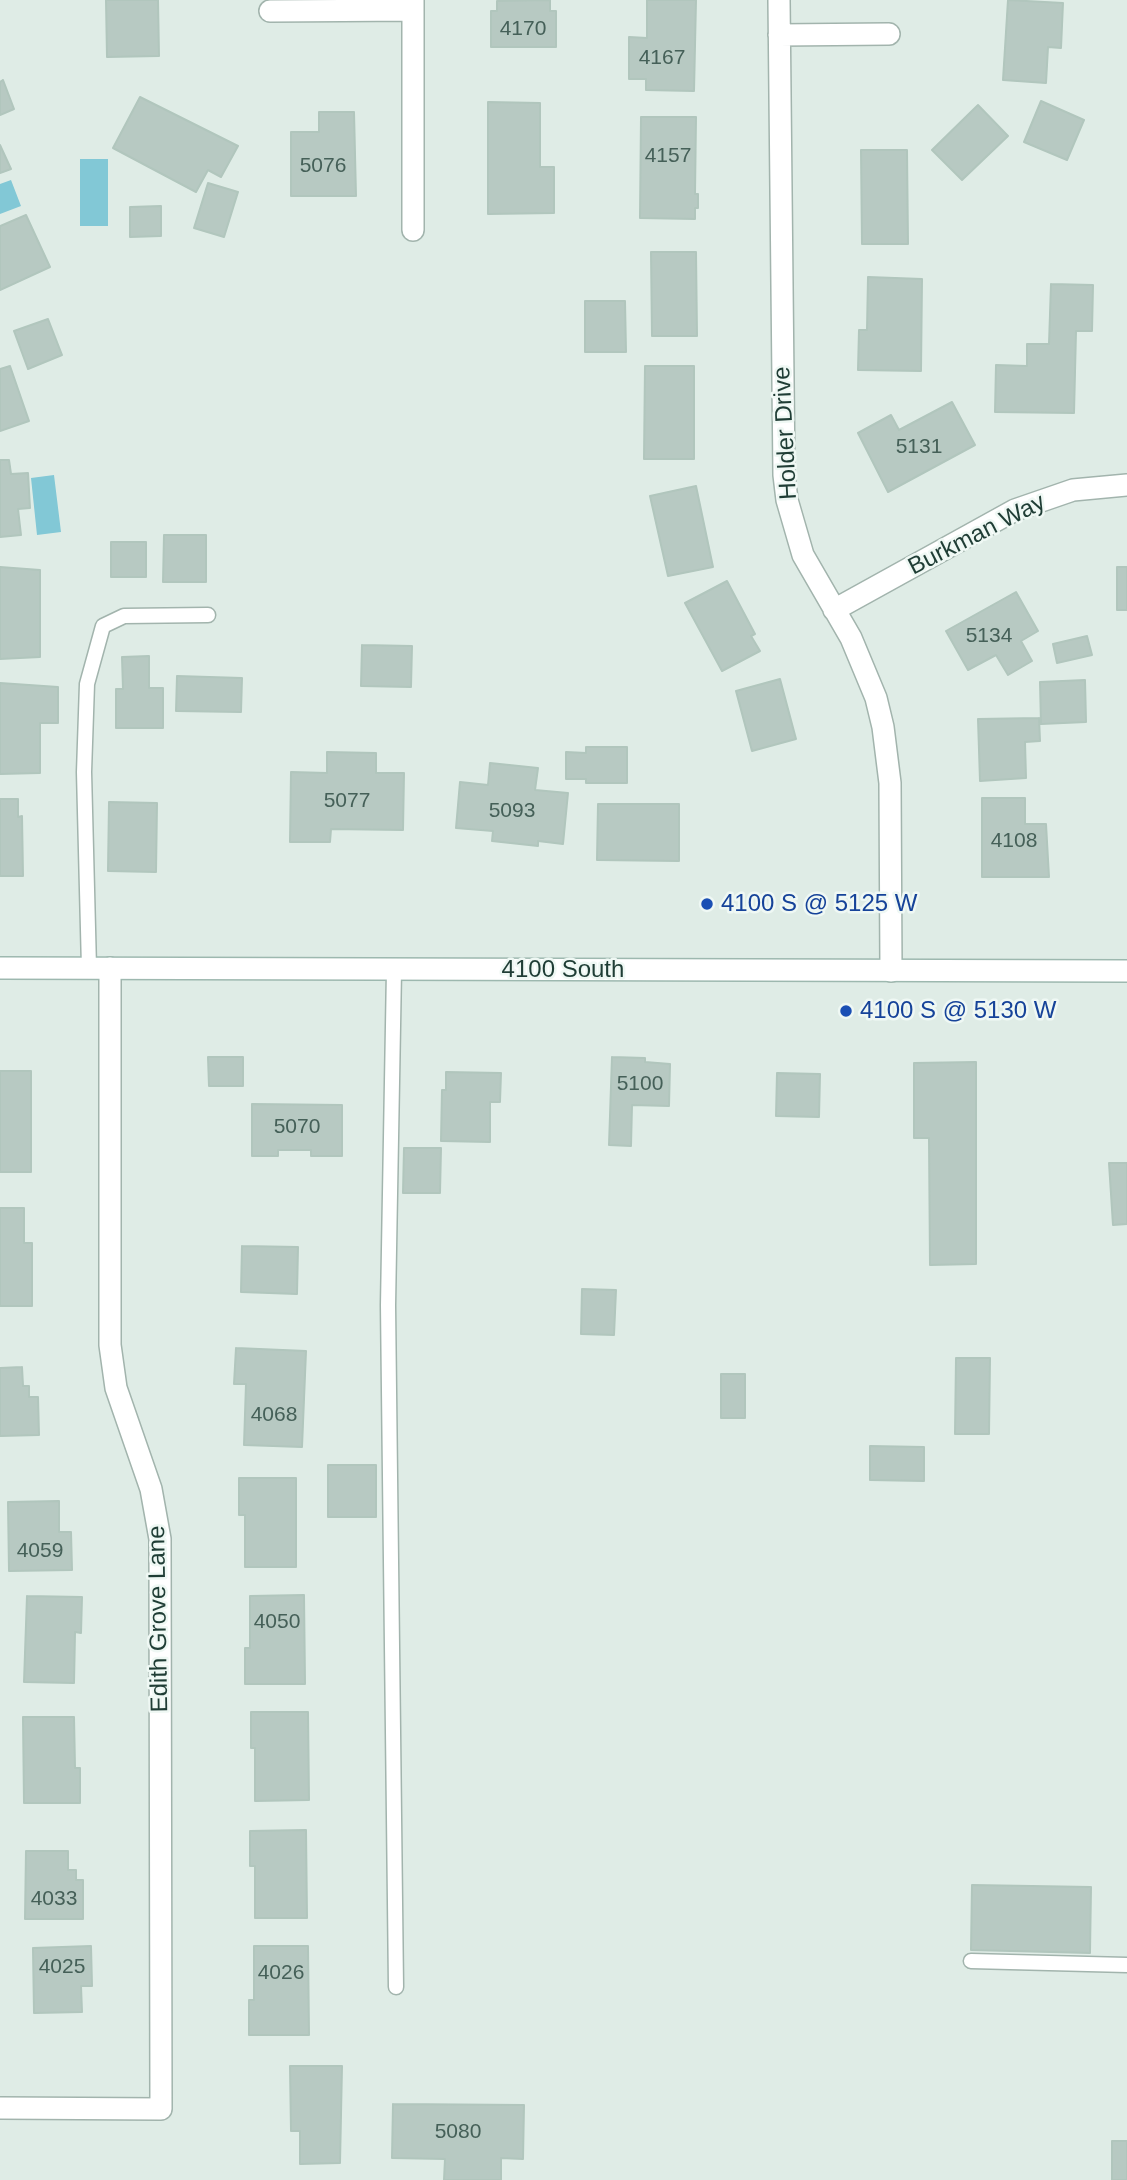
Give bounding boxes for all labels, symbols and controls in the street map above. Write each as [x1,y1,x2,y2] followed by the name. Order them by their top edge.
[500,16,546,42] house number: 4170
[639,45,685,71] house number: 4167
[645,143,691,169] house number: 4157
[300,153,346,179] house number: 5076
[768,366,804,500] street label: Holder Drive
[896,434,942,460] house number: 5131
[904,488,1050,582] street label: Burkman Way
[966,623,1012,649] house number: 5134
[324,788,370,814] house number: 5077
[489,798,535,824] house number: 5093
[991,828,1037,854] house number: 4108
[721,890,917,918] place label: 4100 S @ 5125 W
[699,896,715,912] marker: 4100 S @ 5125 W
[502,956,624,984] street label: 4100 South
[860,997,1056,1025] place label: 4100 S @ 5130 W
[838,1003,854,1019] marker: 4100 S @ 5130 W
[617,1071,663,1097] house number: 5100
[274,1114,320,1140] house number: 5070
[251,1402,297,1428] house number: 4068
[143,1525,175,1713] street label: Edith Grove Lane
[17,1538,63,1564] house number: 4059
[254,1609,300,1635] house number: 4050
[31,1886,77,1912] house number: 4033
[39,1954,85,1980] house number: 4025
[258,1960,304,1986] house number: 4026
[435,2119,481,2145] house number: 5080

